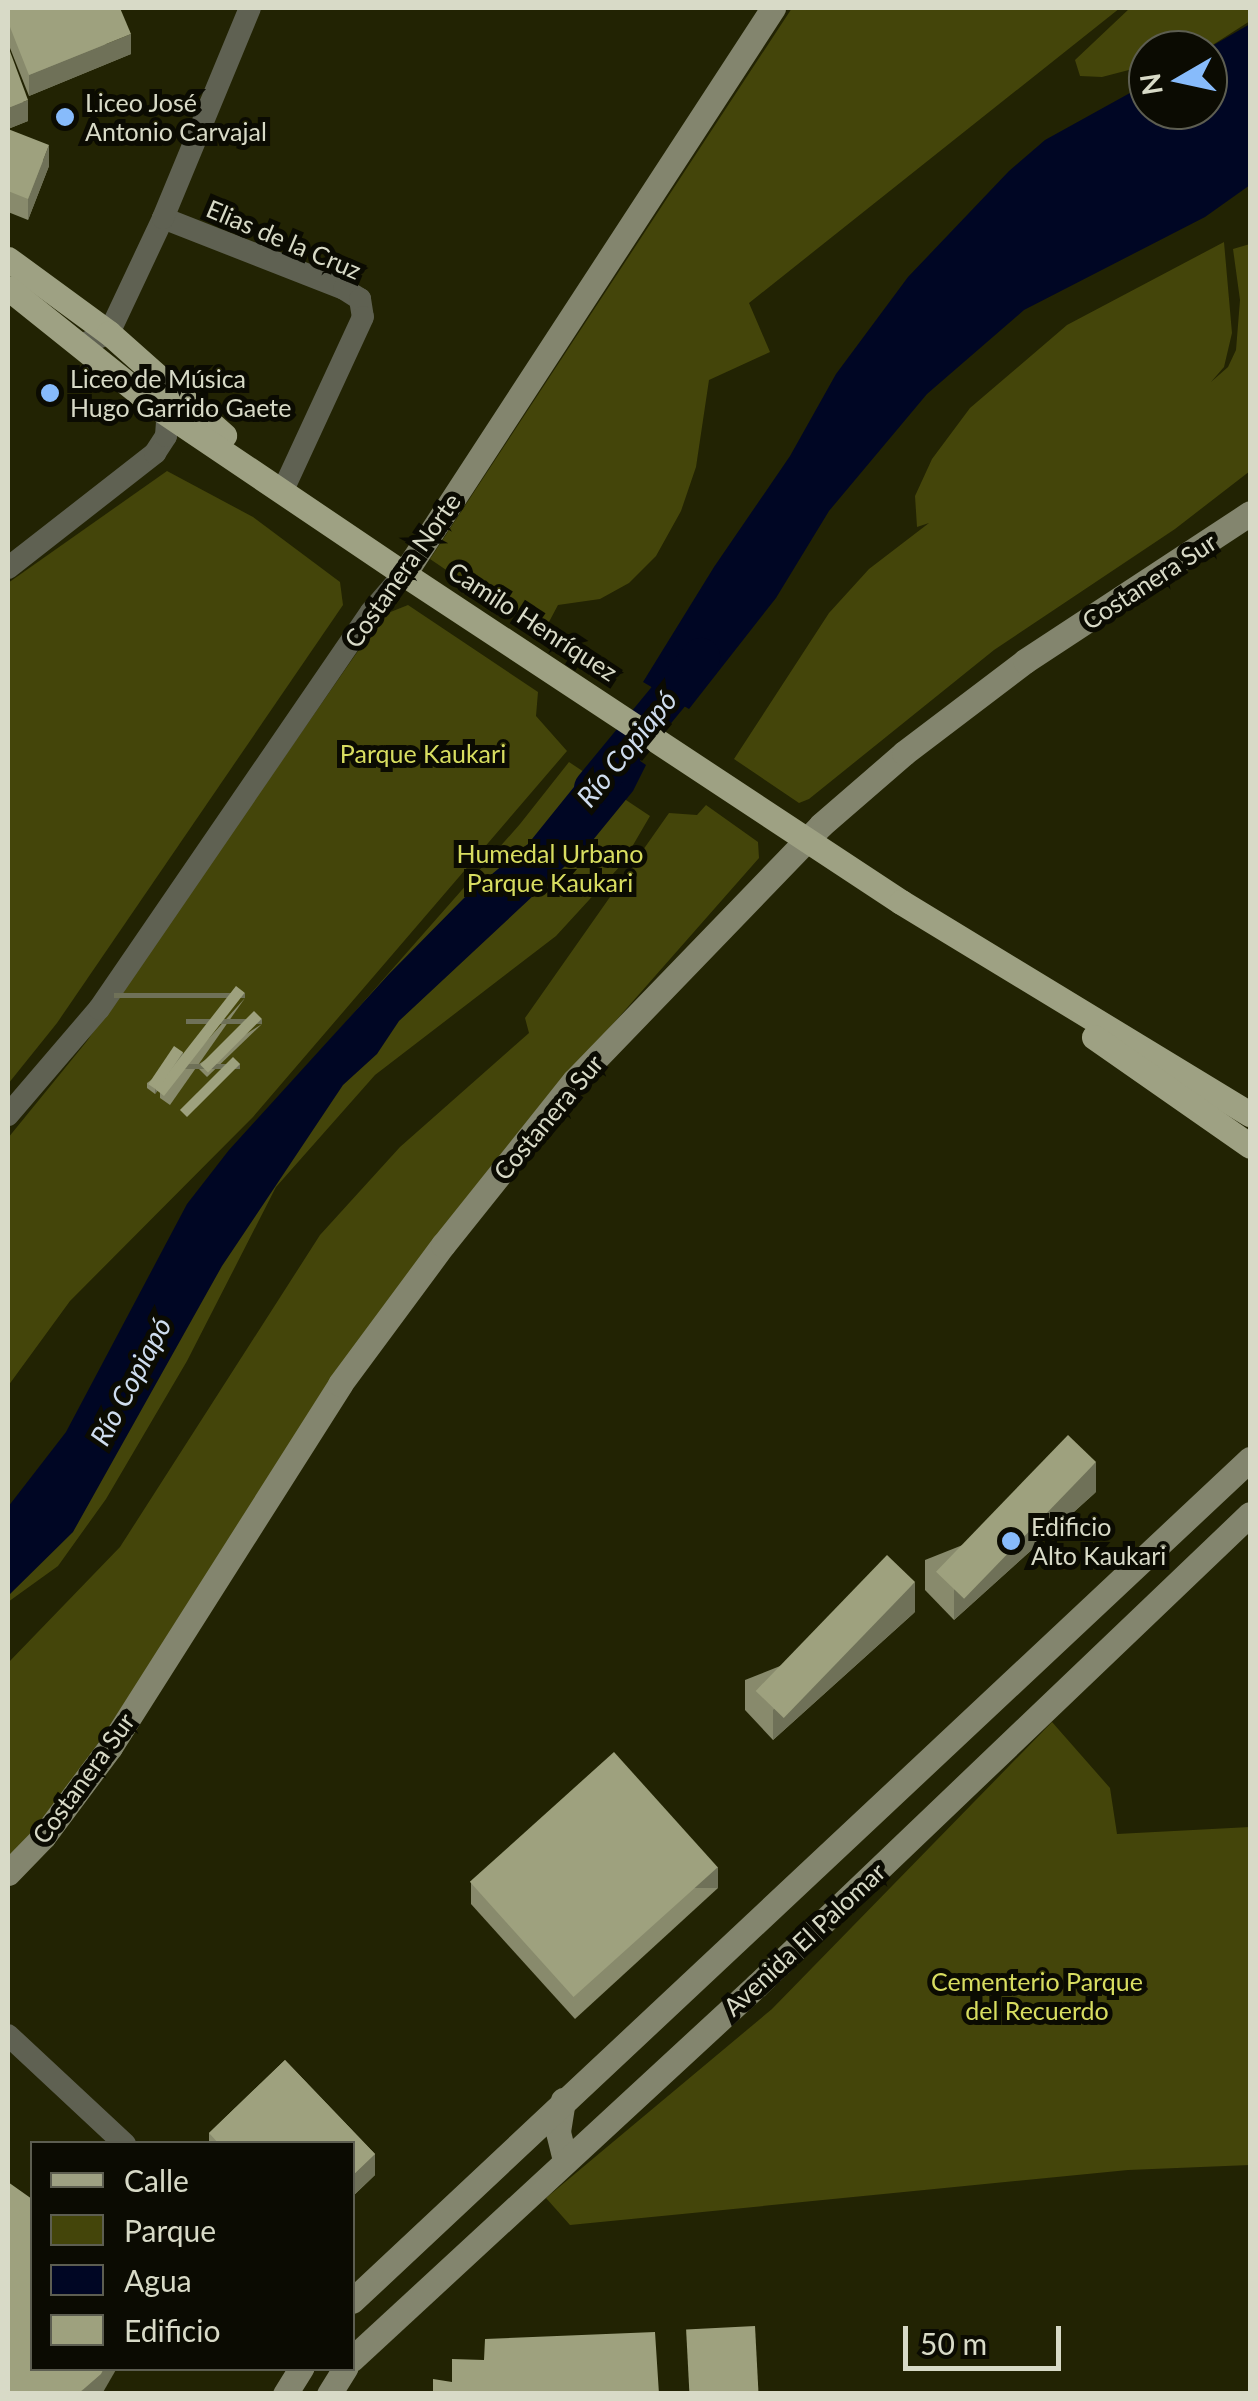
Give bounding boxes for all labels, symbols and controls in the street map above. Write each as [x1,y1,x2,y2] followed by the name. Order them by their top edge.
[1128,30,1228,130] north arrow
[1132,71,1169,98] text: N
[85,88,267,147] place label: Liceo José Antonio Carvajal
[54,106,76,128] marker: Liceo José Antonio Carvajal
[202,193,366,285] street label: Elias de la Cruz
[70,364,291,423] place label: Liceo de Música Hugo Garrido Gaete
[39,382,61,404] marker: Liceo de Música Hugo Garrido Gaete
[338,487,466,653] street label: Costanera Norte
[1076,526,1222,636] street label: Costanera Sur
[443,555,623,687] street label: Camilo Henríquez
[569,683,683,813] water label: Río Copiapó
[340,738,506,768] park label: Parque Kaukari
[457,839,643,898] park label: Humedal Urbano Parque Kaukari
[487,1048,609,1186] street label: Costanera Sur
[82,1311,178,1451] water label: Río Copiapó
[1031,1512,1166,1571] place label: Edificio Alto Kaukari
[1000,1530,1022,1552] marker: Edificio Alto Kaukari
[26,1707,140,1849] street label: Costanera Sur
[717,1856,891,2022] street label: Avenida El Palomar
[931,1967,1143,2026] park label: Cementerio Parque del Recuerdo
[30,2141,355,2371] legend
[124,2162,189,2198] text: Calle
[124,2212,216,2248] text: Parque
[124,2262,192,2298] text: Agua
[908,2306,1066,2368] scale bar
[124,2312,220,2348] text: Edificio
[920,2325,987,2361] text: 50 m

